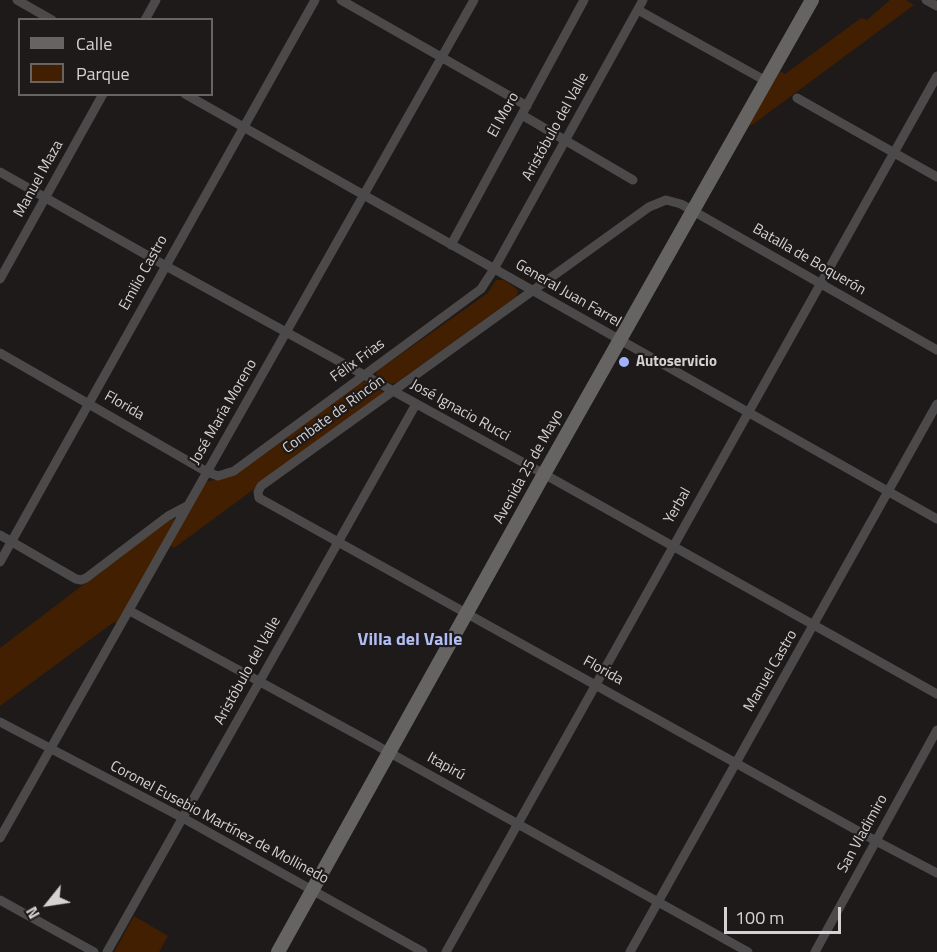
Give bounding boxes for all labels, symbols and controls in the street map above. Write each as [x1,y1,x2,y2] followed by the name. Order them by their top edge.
[18,18,213,96] legend
[76,30,112,57] text: Calle
[76,60,130,87] text: Parque
[519,70,593,184] street label: Aristóbulo del Valle
[484,89,524,141] street label: El Moro
[11,137,67,221] street label: Manuel Maza
[749,220,869,300] street label: Batalla de Boquerón
[116,232,172,314] street label: Emilio Castro
[512,256,624,332] street label: General Juan Farrel
[327,335,389,387] street label: Félix Frias
[636,353,717,371] place label: Autoservicio
[617,355,631,369] marker: Autoservicio
[187,356,261,468] street label: José María Moreno
[279,372,389,458] street label: Combate de Rincón
[407,376,513,446] street label: José Ignacio Rucci
[101,387,147,425] street label: Florida
[490,407,568,527] street label: Avenida 25 de Mayo
[661,485,695,527] street label: Yerbal
[211,614,285,728] street label: Aristóbulo del Valle
[740,627,802,715] street label: Manuel Castro
[358,630,462,652] district label: Villa del Valle
[580,653,626,689] street label: Florida
[424,749,468,785] street label: Itapirú
[107,758,331,888] street label: Coronel Eusebio Martínez de Mollinedo
[834,792,892,876] street label: San Vladimiro
[18,874,78,934] north arrow
[727,895,844,933] scale bar
[19,902,46,924] text: N
[735,904,784,931] text: 100 m

